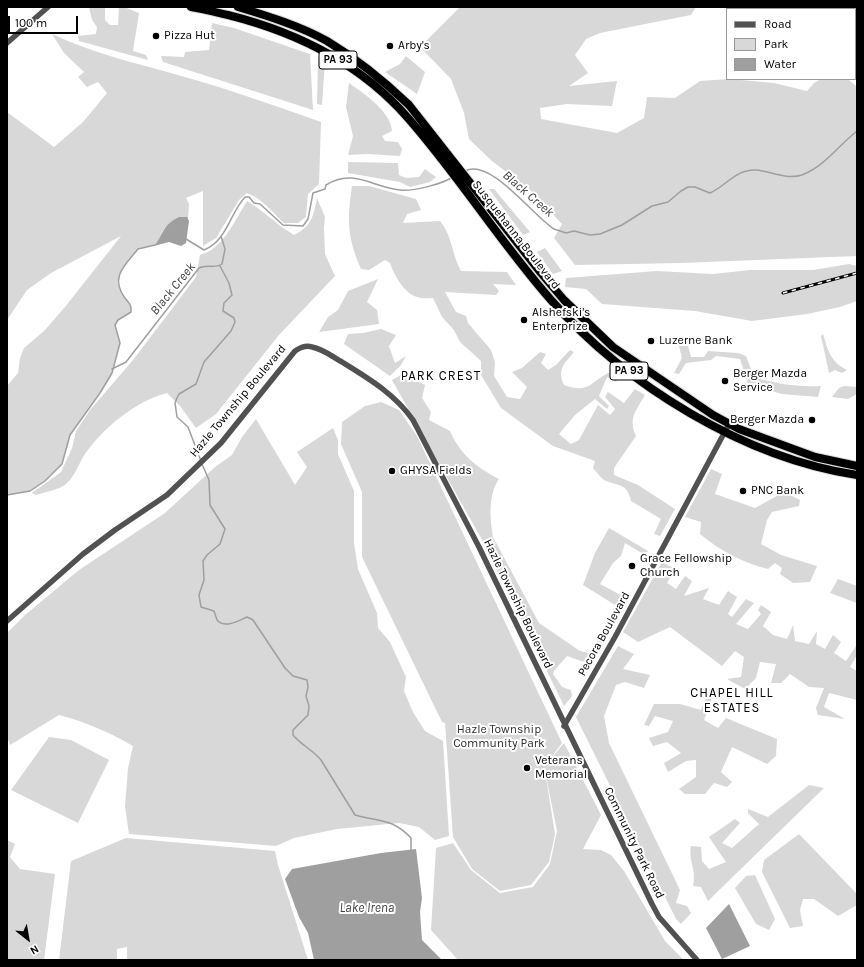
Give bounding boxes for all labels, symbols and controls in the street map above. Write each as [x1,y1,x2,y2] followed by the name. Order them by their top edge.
[10,8,80,34] scale bar
[726,8,856,80] legend
[15,16,47,30] text: 100 m
[764,17,792,31] text: Road
[164,29,215,43] place label: Pizza Hut
[151,31,161,41] marker: Pizza Hut
[764,37,788,51] text: Park
[398,39,430,53] place label: Arby's
[385,41,395,51] marker: Arby's
[319,51,357,69] road number: PA 93
[764,57,796,71] text: Water
[499,168,557,220] water label: Black Creek
[469,178,563,292] street label: Susquehanna Boulevard
[147,260,199,318] water label: Black Creek
[532,306,590,334] place label: Alshefski's Enterprize
[519,315,529,325] marker: Alshefski's Enterprize
[659,334,732,348] place label: Luzerne Bank
[646,336,656,346] marker: Luzerne Bank
[187,342,289,460] street label: Hazle Township Boulevard
[610,362,648,380] road number: PA 93
[733,367,807,395] place label: Berger Mazda Service
[401,368,481,384] district label: PARK CREST
[720,376,730,386] marker: Berger Mazda Service
[730,413,804,427] place label: Berger Mazda
[807,415,817,425] marker: Berger Mazda
[400,464,472,478] place label: GHYSA Fields
[387,466,397,476] marker: GHYSA Fields
[751,484,804,498] place label: PNC Bank
[738,486,748,496] marker: PNC Bank
[480,537,556,671] street label: Hazle Township Boulevard
[640,552,732,580] place label: Grace Fellowship Church
[627,561,637,571] marker: Grace Fellowship Church
[575,589,633,679] street label: Pecora Boulevard
[690,685,774,716] district label: CHAPEL HILL ESTATES
[453,723,545,751] park label: Hazle Township Community Park
[535,754,587,782] place label: Veterans Memorial
[522,763,532,773] marker: Veterans Memorial
[601,785,667,901] street label: Community Park Road
[340,900,394,916] water label: Lake Irena
[8,919,48,959] north arrow
[28,942,41,957] text: N

